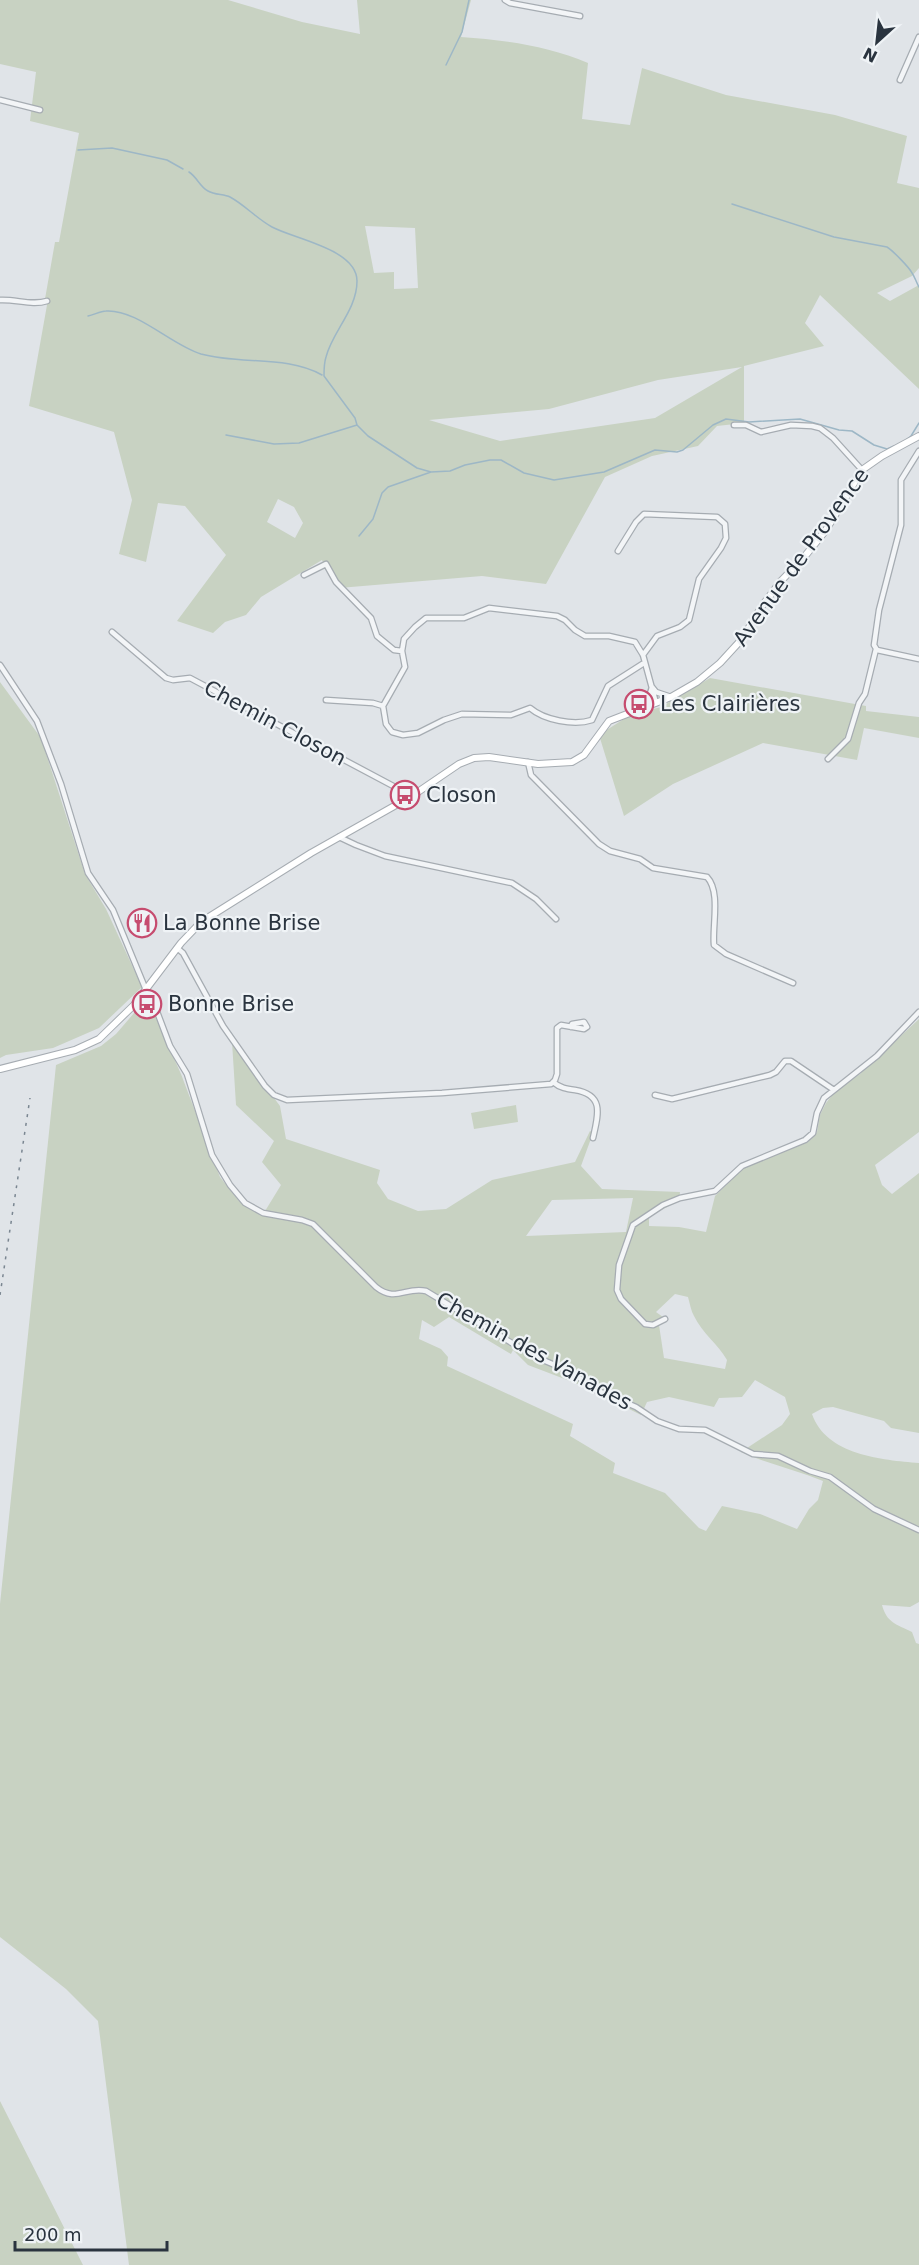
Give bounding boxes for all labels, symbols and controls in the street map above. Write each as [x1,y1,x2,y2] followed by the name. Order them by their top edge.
[847,12,907,72] north arrow
[860,43,881,66] text: N
[728,463,874,651] street label: Avenue de Provence
[200,675,350,771] street label: Chemin Closon
[623,688,655,720] bus stop icon: Les Clairières
[660,692,801,716] place label: Les Clairières
[389,779,421,811] bus stop icon: Closon
[426,783,496,807] place label: Closon
[126,907,158,939] restaurant icon: La Bonne Brise
[163,911,320,935] place label: La Bonne Brise
[131,988,163,1020] bus stop icon: Bonne Brise
[168,992,294,1016] place label: Bonne Brise
[432,1287,636,1415] street label: Chemin des Vanades
[15,2214,166,2252] scale bar
[24,2224,82,2245] text: 200 m

